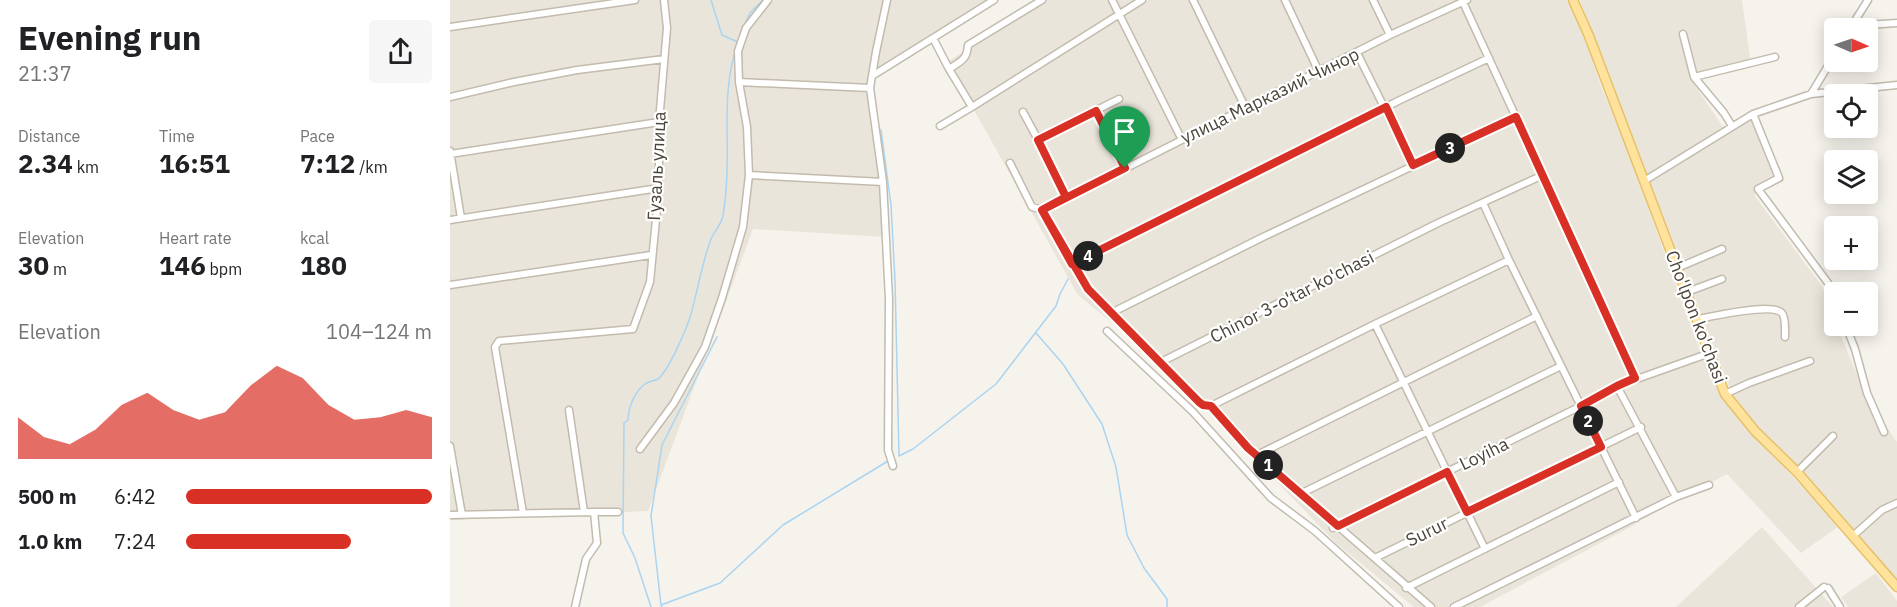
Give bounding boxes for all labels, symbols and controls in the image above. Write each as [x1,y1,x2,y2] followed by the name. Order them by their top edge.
[18,16,202,59] text: Evening run
[1824,18,1878,72] north arrow
[1824,18,1878,336] map controls
[369,20,432,83] button: share
[1177,42,1363,149] street label: улица Марказий Чинор
[18,60,72,87] text: 21:37
[1824,84,1878,138] button: locate
[1099,106,1150,168] pin
[642,110,671,221] street label: Гузаль улица
[1108,115,1141,148] icon: arrive
[18,126,80,146] text: Distance
[159,126,195,146] text: Time
[300,126,335,146] text: Pace
[1435,133,1465,163] pin: 3
[1445,138,1455,158] text: 3
[18,146,73,180] text: 2.34
[159,146,230,180] text: 16:51
[300,146,355,180] text: 7:12
[1824,150,1878,204] button: layers
[73,157,99,177] text: km
[355,157,388,177] text: /km
[1824,216,1878,270] button: +
[18,228,84,248] text: Elevation
[159,228,232,248] text: Heart rate
[300,228,329,248] text: kcal
[1073,241,1103,271] pin: 4
[1206,245,1378,348] street label: Chinor 3-o'tar ko'chasi
[1083,246,1093,266] text: 4
[1661,247,1732,386] street label: Cho'lpon ko'chasi
[18,248,49,282] text: 30
[159,248,206,282] text: 146
[300,248,347,282] text: 180
[49,259,67,279] text: m
[206,259,242,279] text: bpm
[1824,282,1878,336] button: −
[18,318,101,345] text: Elevation
[326,318,432,345] text: 104–124 m
[1573,406,1603,436] pin: 2
[1583,411,1593,431] text: 2
[1455,432,1513,475] street label: Loyiha
[1253,450,1283,480] pin: 1
[1263,455,1273,475] text: 1
[18,483,77,510] text: 500 m
[114,483,156,510] text: 6:42
[1402,511,1452,552] street label: Surur
[18,528,82,555] text: 1.0 km
[114,528,156,555] text: 7:24

